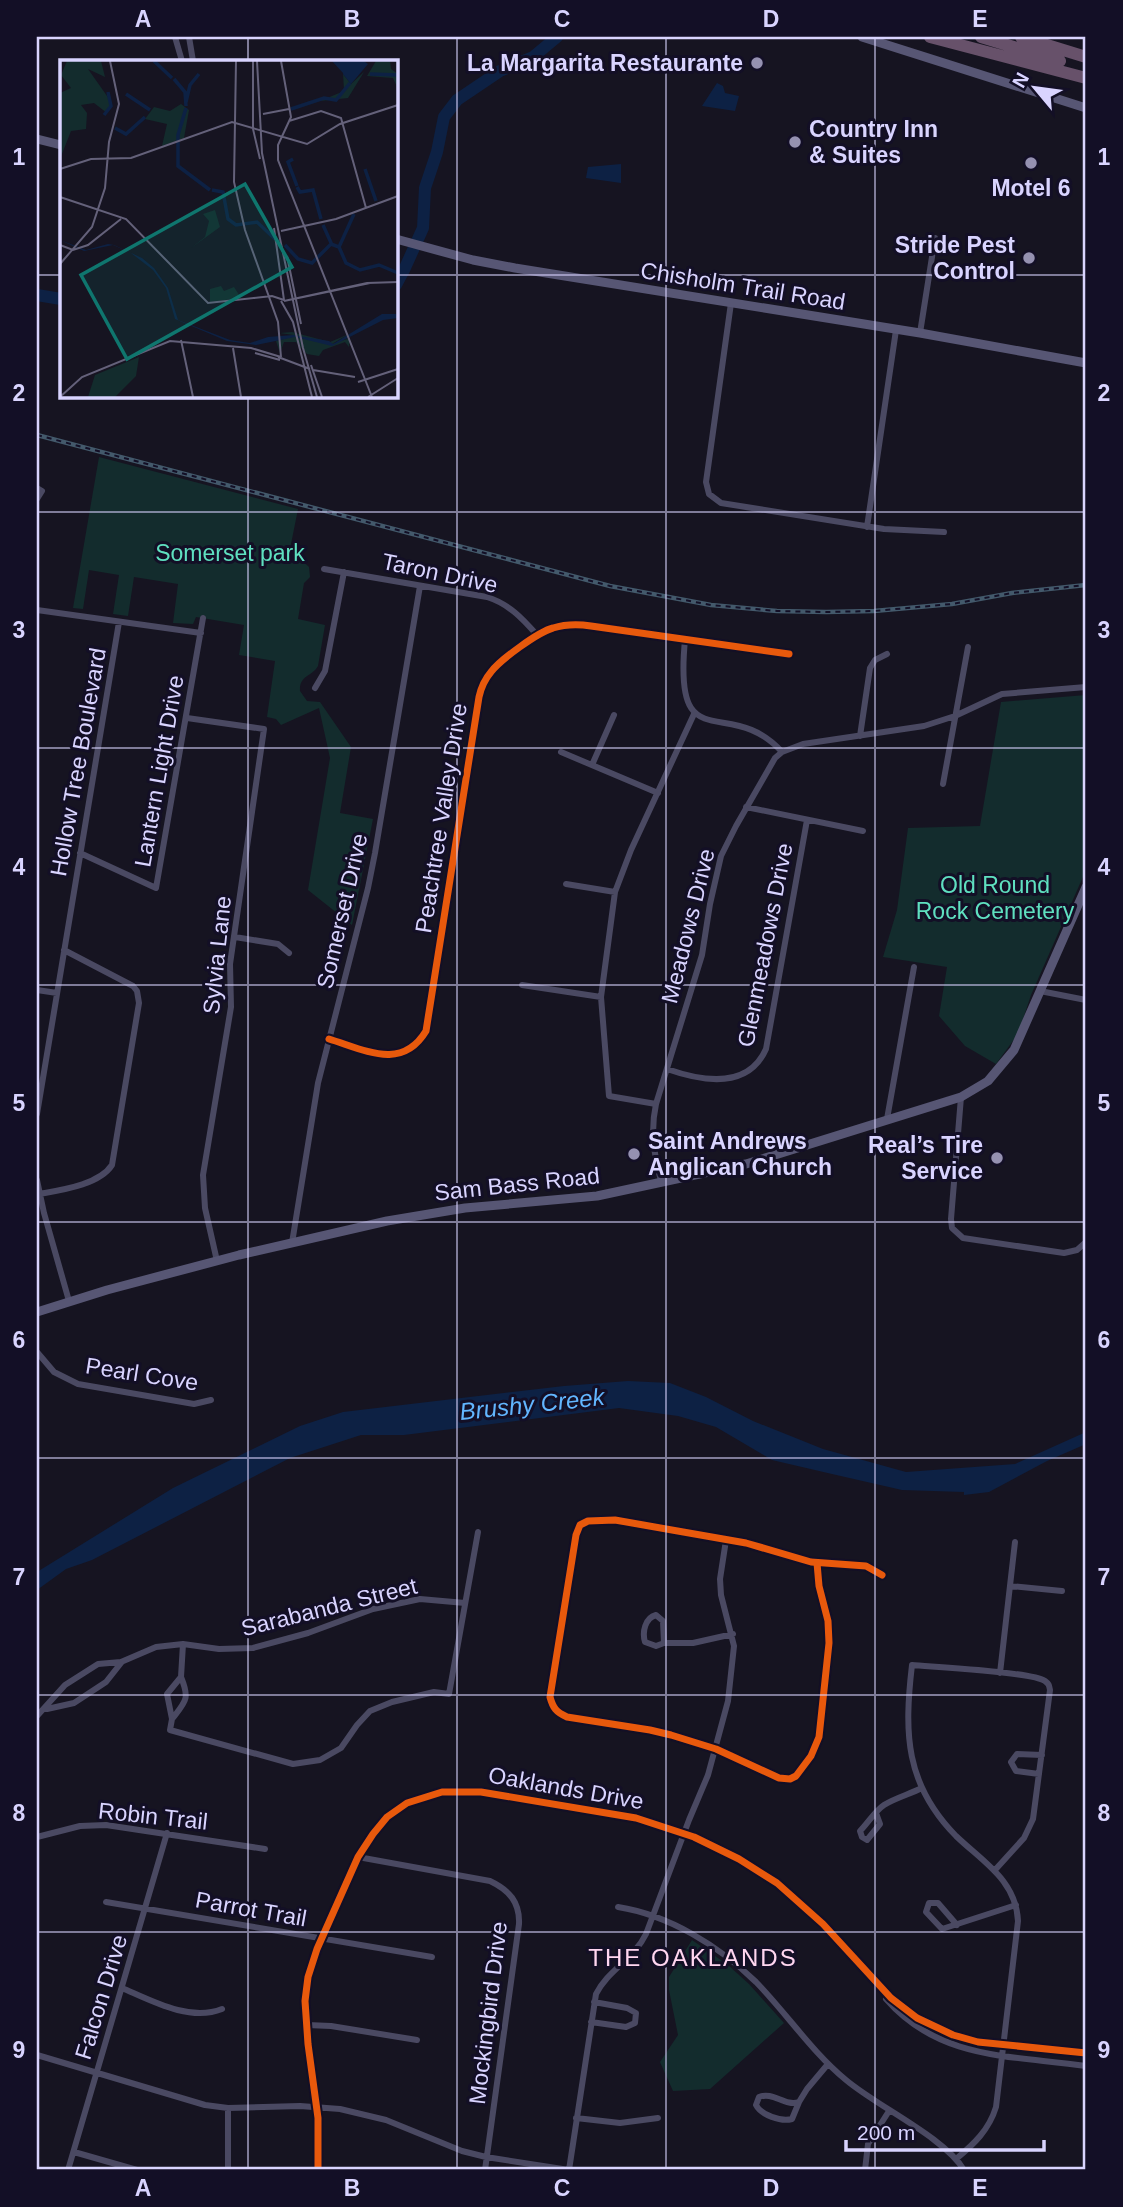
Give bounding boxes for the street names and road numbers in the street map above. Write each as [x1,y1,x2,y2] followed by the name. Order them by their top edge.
[639,257,847,315] street label: Chisholm Trail Road
[380,548,500,598] street label: Taron Drive
[45,646,111,878] street label: Hollow Tree Boulevard
[129,673,189,869] street label: Lantern Light Drive
[410,701,472,935] street label: Peachtree Valley Drive
[312,831,372,991] street label: Somerset Drive
[732,841,798,1049] street label: Glenmeadows Drive
[656,846,720,1006] street label: Meadows Drive
[198,895,236,1015] street label: Sylvia Lane
[433,1162,601,1206] street label: Sam Bass Road
[84,1352,200,1396] street label: Pearl Cove
[238,1572,420,1641] street label: Sarabanda Street
[486,1762,646,1814] street label: Oaklands Drive
[97,1797,209,1835] street label: Robin Trail
[193,1886,309,1932] street label: Parrot Trail
[464,1920,512,2106] street label: Mockingbird Drive
[70,1931,132,2063] street label: Falcon Drive

